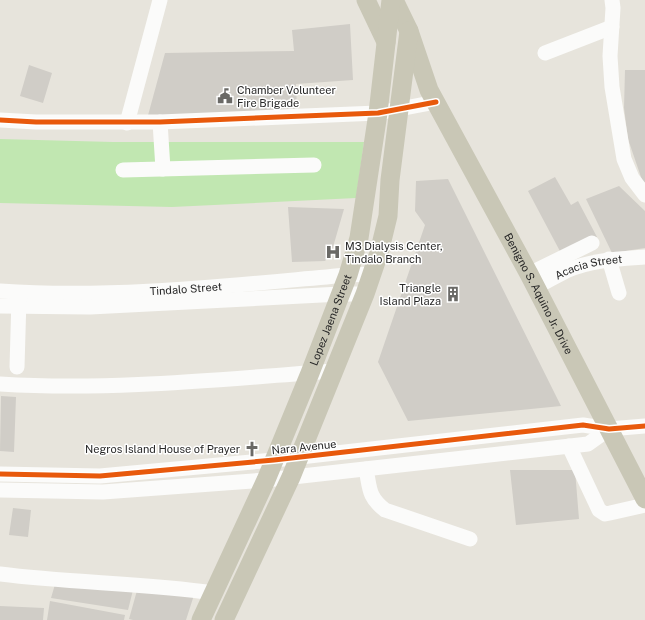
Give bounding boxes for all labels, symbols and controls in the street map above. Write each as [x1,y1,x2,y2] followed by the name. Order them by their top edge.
[237,84,336,109] place label: Chamber Volunteer Fire Brigade
[216,87,234,105] public building icon: Chamber Volunteer Fire Brigade
[502,231,575,356] street label: Benigno S. Aquino Jr. Drive
[345,240,443,265] place label: M3 Dialysis Center, Tindalo Branch
[324,243,342,261] hospital icon: M3 Dialysis Center, Tindalo Branch
[553,253,623,282] street label: Acacia Street
[307,273,354,367] street label: Lopez Jaena Street
[149,280,222,297] street label: Tindalo Street
[380,282,441,307] place label: Triangle Island Plaza
[444,285,462,303] building icon: Triangle Island Plaza
[271,438,337,456] street label: Nara Avenue
[243,440,261,458] church icon: Negros Island House of Prayer
[85,443,240,455] place label: Negros Island House of Prayer

